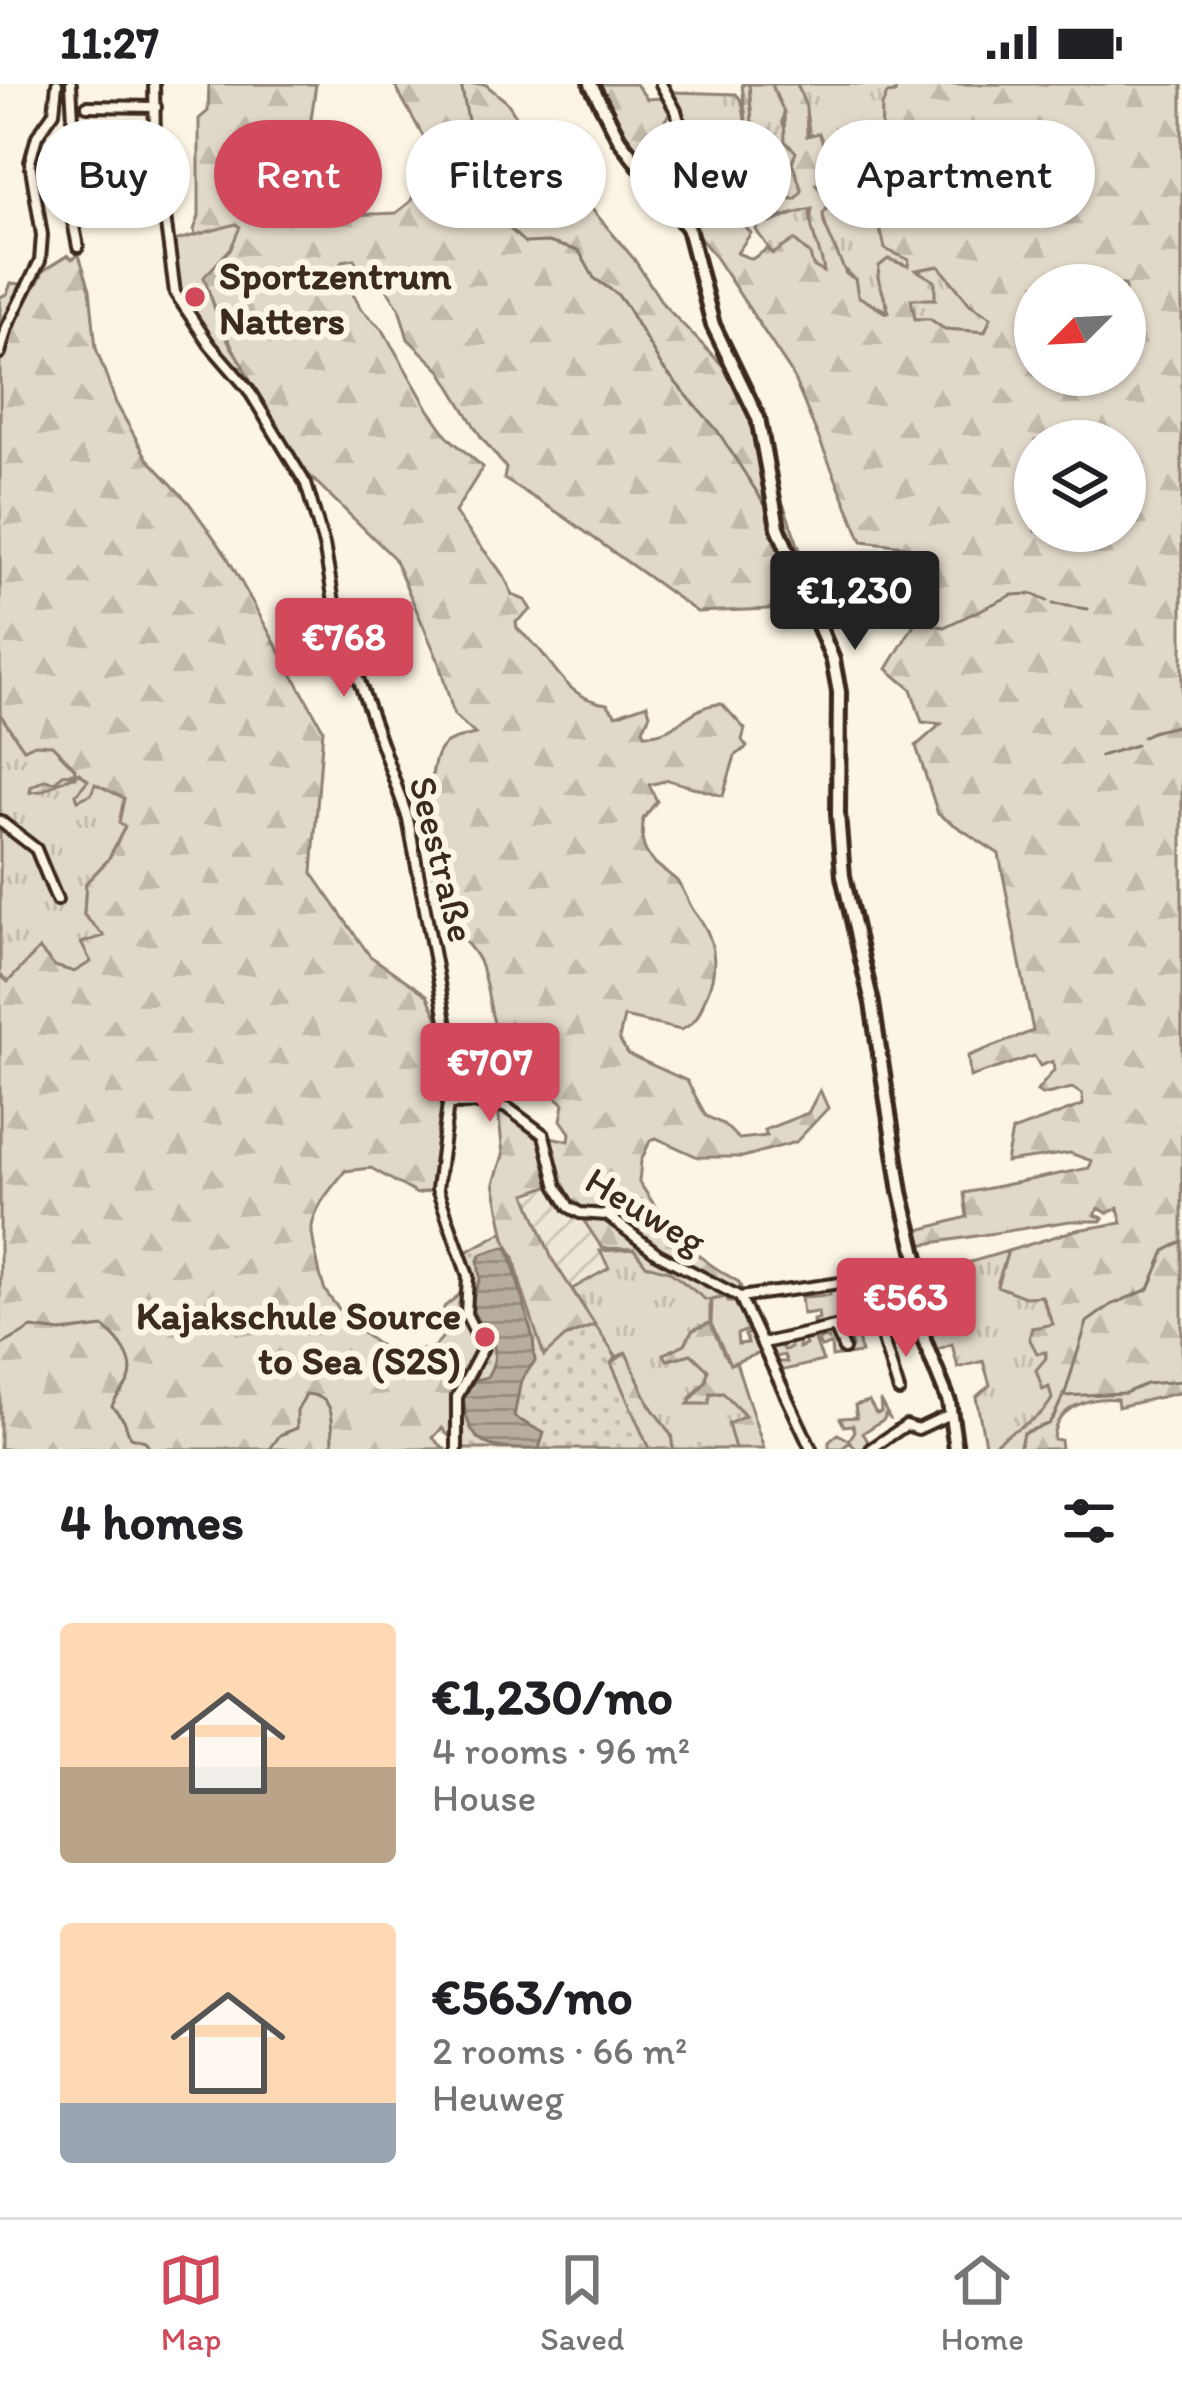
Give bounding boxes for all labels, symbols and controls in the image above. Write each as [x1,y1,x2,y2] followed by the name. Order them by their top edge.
[60,15,159,69] text: 11:27
[36,120,190,228] chip: Buy
[214,120,382,228] chip: Rent
[406,120,606,228] chip: Filters
[630,120,791,228] chip: New
[815,120,1095,228] chip: Apartment
[219,252,452,344] place label: Sportzentrum Natters
[1014,264,1146,396] north arrow
[1014,264,1146,552] map controls
[182,284,208,310] marker: Sportzentrum Natters
[1014,420,1146,552] button: layers
[757,551,953,653] pin: €1,230
[797,566,913,613] text: €1,230
[273,598,415,700] pin: €768
[302,613,386,660] text: €768
[399,771,486,947] street label: Seestraße
[419,1023,561,1125] pin: €707
[448,1038,532,1085] text: €707
[577,1156,715,1265] street label: Heuweg
[835,1258,977,1360] pin: €563
[864,1273,948,1320] text: €563
[136,1292,461,1384] place label: Kajakschule Source to Sea (S2S)
[472,1324,498,1350] marker: Kajakschule Source to Sea (S2S)
[1056,1488,1122,1554] icon: filters
[60,1491,244,1552] text: 4 homes
[432,1666,673,1727] text: €1,230/mo
[156,1671,300,1815] icon: home
[432,1727,690,1774] text: 4 rooms · 96 m²
[432,1774,536,1821] text: House
[432,1966,633,2027] text: €563/mo
[156,1971,300,2115] icon: home
[432,2027,687,2074] text: 2 rooms · 66 m²
[432,2074,564,2121] text: Heuweg
[158,2247,224,2358] tab: Map
[540,2247,624,2358] tab: Saved
[941,2247,1024,2358] tab: Home

